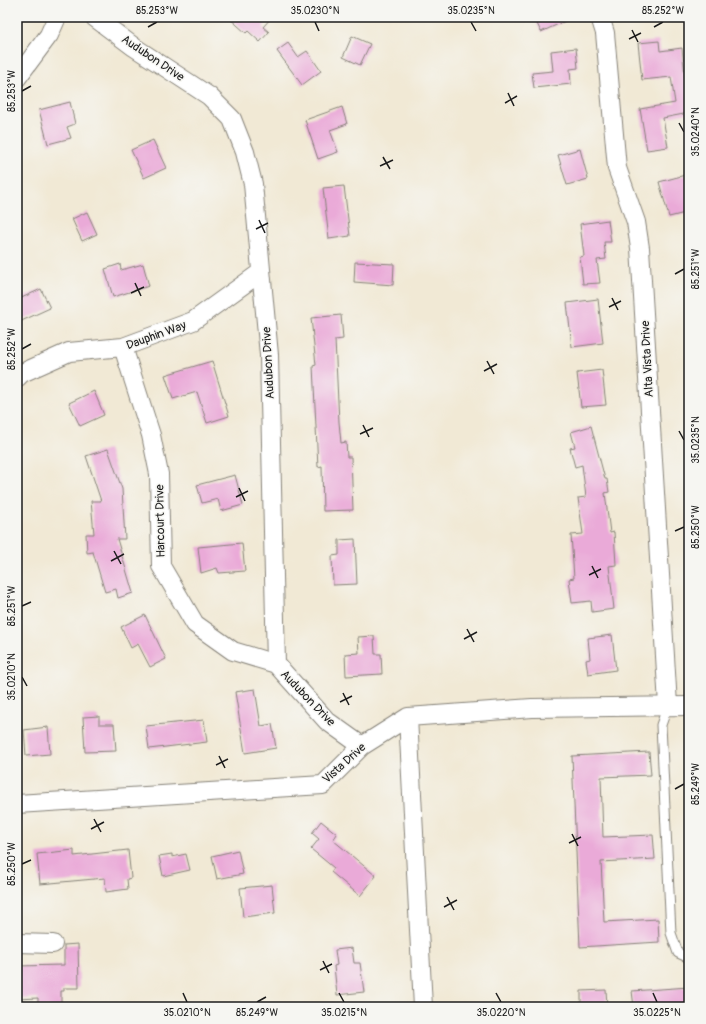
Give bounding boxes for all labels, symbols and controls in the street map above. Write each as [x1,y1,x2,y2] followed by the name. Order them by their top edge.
[136,5,179,17] text: 85.253°W
[291,5,340,17] text: 35.0230°N
[447,5,495,17] text: 35.0235°N
[642,5,685,17] text: 85.252°W
[118,32,187,85] street label: Audubon Drive
[6,69,18,112] text: 85.253°W
[690,107,702,157] text: 35.0240°N
[690,248,702,289] text: 85.251°W
[124,318,188,353] street label: Dauphin Way
[638,320,657,398] street label: Alta Vista Drive
[259,326,278,400] street label: Audubon Drive
[6,327,18,370] text: 85.252°W
[690,416,702,464] text: 35.0235°N
[152,484,169,558] street label: Harcourt Drive
[690,505,702,549] text: 85.250°W
[6,585,18,626] text: 85.251°W
[6,653,18,701] text: 35.0210°N
[277,667,338,730] street label: Audubon Drive
[319,740,369,787] street label: Vista Drive
[690,762,702,805] text: 85.249°W
[6,842,18,886] text: 85.250°W
[163,1007,211,1019] text: 35.0210°N
[236,1007,279,1019] text: 85.249°W
[321,1007,367,1019] text: 35.0215°N
[476,1007,526,1019] text: 35.0220°N
[633,1007,681,1019] text: 35.0225°N

